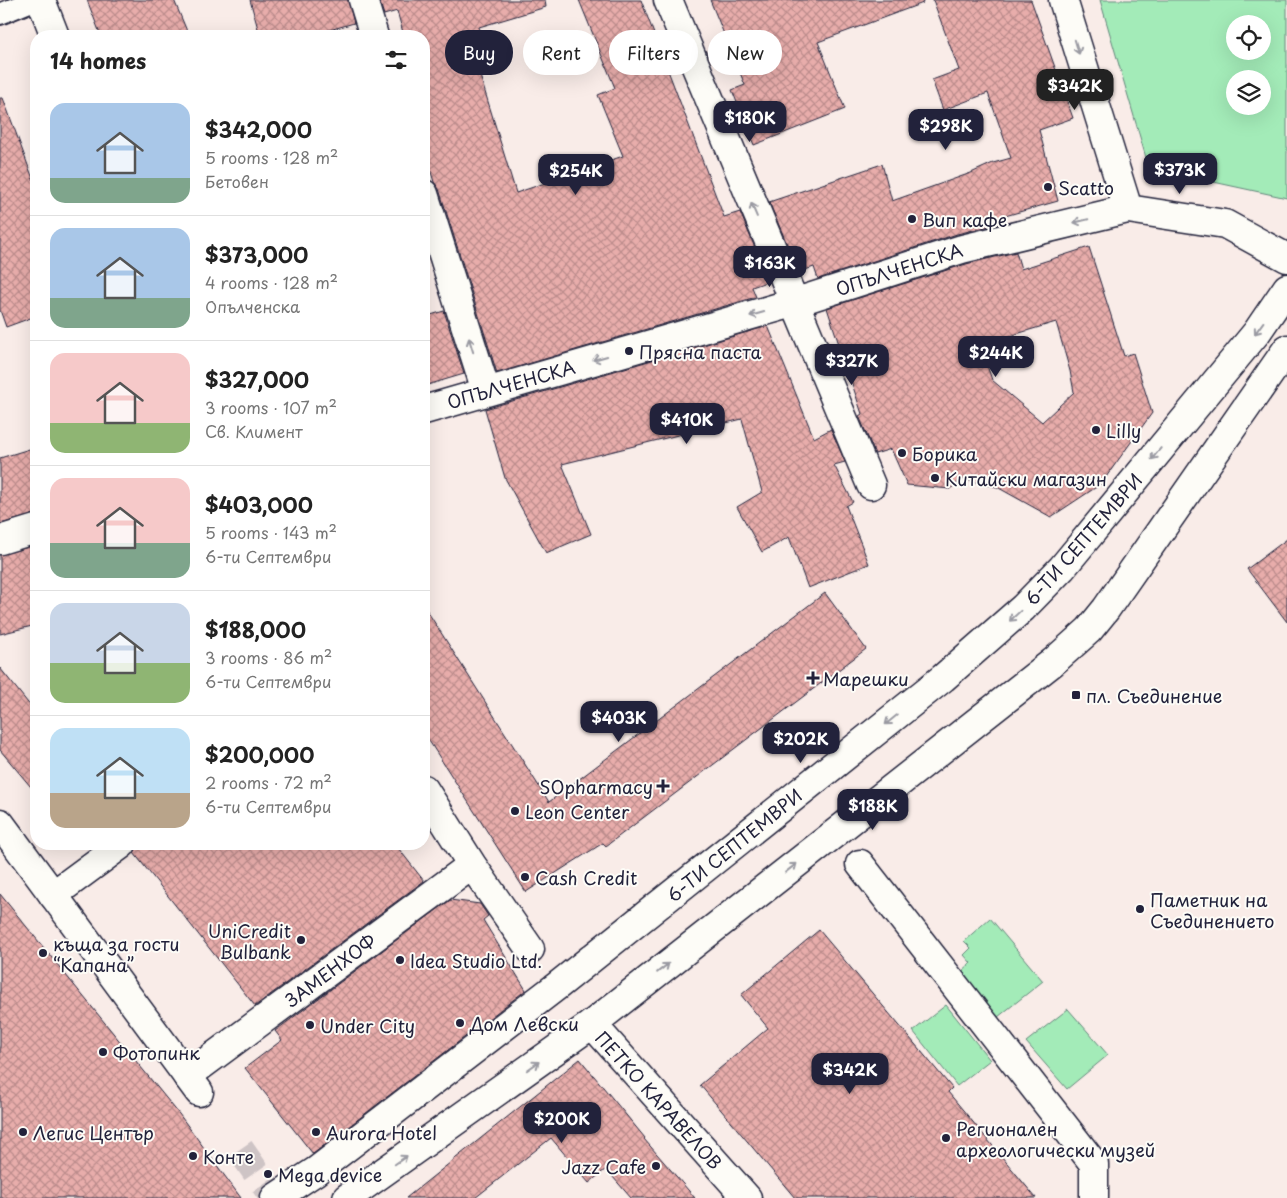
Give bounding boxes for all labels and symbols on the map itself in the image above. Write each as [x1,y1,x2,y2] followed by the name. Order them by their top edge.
[1073,38,1083,54] one-way arrow
[1040,68,1110,111] pin: $342K
[715,100,785,143] pin: $180K
[911,108,981,151] pin: $298K
[1145,152,1215,195] pin: $373K
[541,154,611,196] pin: $254K
[1058,174,1114,201] place label: Scatto
[1042,181,1054,193] marker: Scatto
[749,202,758,217] one-way arrow
[922,206,1007,233] place label: Вип кафе
[906,213,918,225] marker: Вип кафе
[1073,217,1089,226] one-way arrow
[832,236,966,302] street label: ОПЪЛЧЕНСКА
[735,246,805,288] pin: $163K
[749,309,765,319] one-way arrow
[1254,321,1264,335] one-way arrow
[961,336,1031,378] pin: $244K
[466,337,476,353] one-way arrow
[639,338,762,365] place label: Прясна паста
[817,344,887,386] pin: $327K
[623,345,635,357] marker: Прясна паста
[444,353,578,415] street label: ОПЪЛЧЕНСКА
[593,354,609,364] one-way arrow
[652,402,722,445] pin: $410K
[1106,417,1141,444] place label: Lilly
[1090,424,1102,436] marker: Lilly
[912,440,978,467] place label: Борика
[896,447,908,459] marker: Борика
[1151,447,1162,460] one-way arrow
[945,465,1107,492] place label: Китайски магазин
[1018,467,1148,611] street label: 6-ТИ СЕПТЕМВРИ
[929,472,941,484] marker: Китайски магазин
[1008,610,1021,622] one-way arrow
[823,665,909,692] place label: Марешки
[807,672,819,684] marker: Марешки
[1086,682,1222,709] place label: пл. Съединение
[1070,689,1082,701] marker: пл. Съединение
[584,700,654,743] pin: $403K
[884,715,897,726] one-way arrow
[766,722,836,764] pin: $202K
[539,773,653,800] place label: SOpharmacy
[657,780,669,792] marker: SOpharmacy
[660,782,808,908] street label: 6-ТИ СЕПТЕМВРИ
[838,788,908,831] pin: $188K
[525,798,630,825] place label: Leon Center
[509,805,521,817] marker: Leon Center
[784,862,797,873] one-way arrow
[535,864,637,891] place label: Cash Credit
[519,871,531,883] marker: Cash Credit
[1150,886,1274,934] place label: Паметник на Съединението
[1134,903,1146,915] marker: Паметник на Съединението
[208,917,291,965] place label: UniCredit Bulbank
[279,927,381,1013] street label: ЗАМЕНХОФ
[53,930,180,978] place label: къща за гости “Капана”
[295,934,307,946] marker: UniCredit Bulbank
[37,947,49,959] marker: къща за гости “Капана”
[410,947,542,974] place label: Idea Studio Ltd.
[394,954,406,966] marker: Idea Studio Ltd.
[656,963,670,973] one-way arrow
[469,1010,579,1037] place label: Дом Левски
[320,1012,415,1039] place label: Under City
[454,1017,466,1029] marker: Дом Левски
[304,1019,316,1031] marker: Under City
[589,1025,729,1175] street label: ПЕТКО КАРАВЕЛОВ
[113,1039,200,1066] place label: Фотопинк
[97,1046,109,1058] marker: Фотопинк
[815,1052,885,1095] pin: $342K
[526,1061,540,1071] one-way arrow
[527,1102,597,1144] pin: $200K
[956,1115,1155,1163] place label: Регионален археологически музей
[33,1119,154,1146] place label: Легис Център
[326,1119,437,1146] place label: Aurora Hotel
[17,1126,29,1138] marker: Легис Център
[310,1126,322,1138] marker: Aurora Hotel
[940,1132,952,1144] marker: Регионален археологически музей
[203,1143,254,1170] place label: Конте
[187,1150,199,1162] marker: Конте
[561,1153,646,1180] place label: Jazz Cafe
[394,1155,408,1165] one-way arrow
[650,1160,662,1172] marker: Jazz Cafe
[278,1161,382,1188] place label: Mega device
[262,1168,274,1180] marker: Mega device

